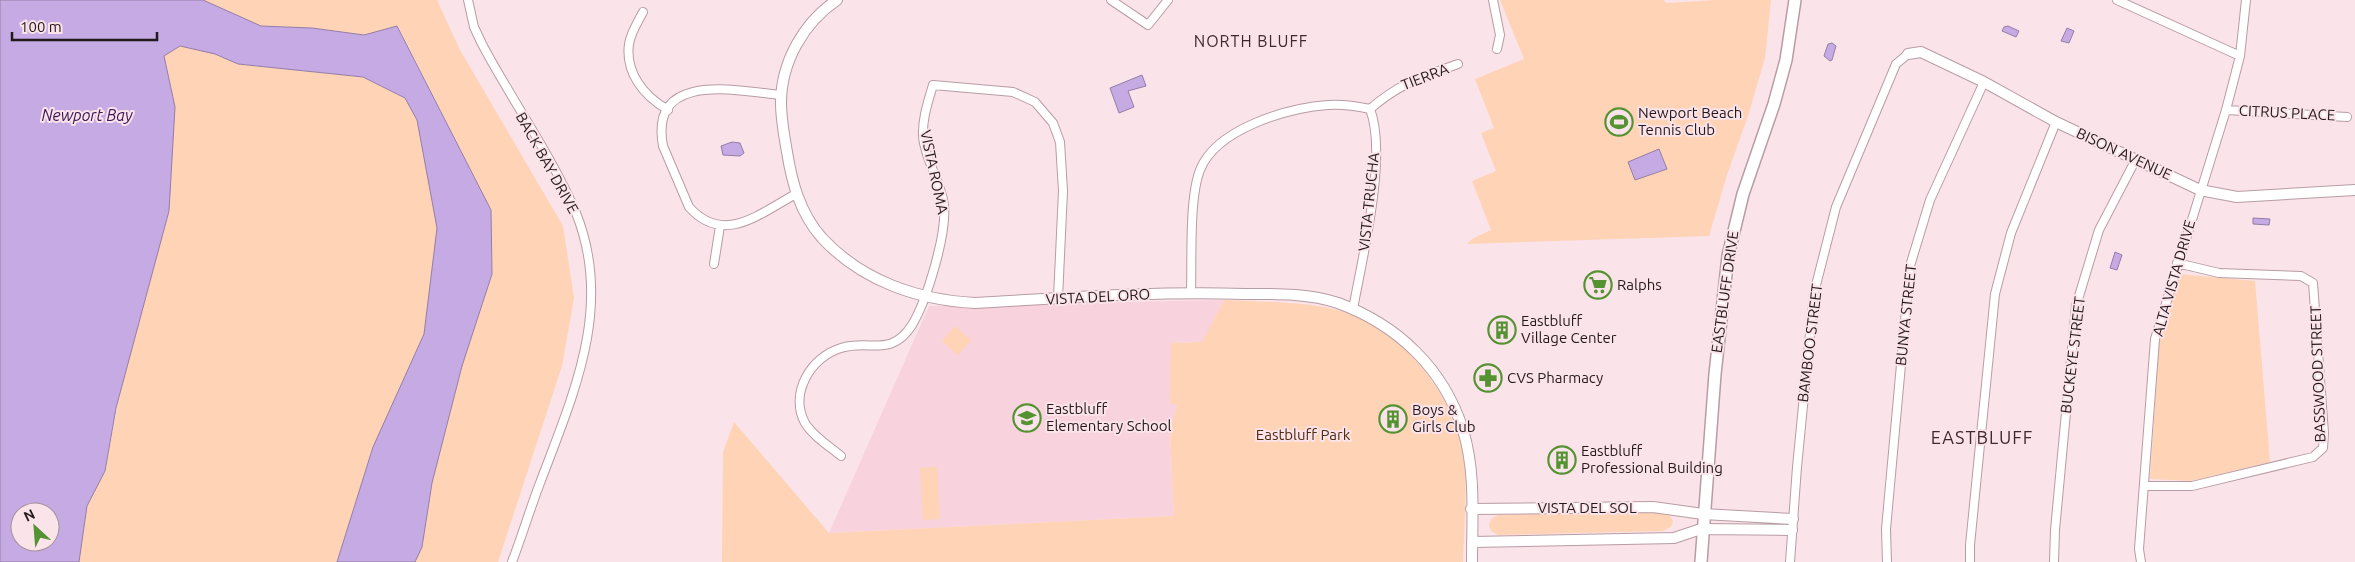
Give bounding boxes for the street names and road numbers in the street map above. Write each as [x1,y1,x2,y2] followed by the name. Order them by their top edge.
[1399,60,1451,93] street label: TIERRA
[2238,101,2336,124] street label: CITRUS PLACE
[513,109,582,216] street label: BACK BAY DRIVE
[2074,124,2175,183] street label: BISON AVENUE
[917,128,952,216] street label: VISTA ROMA
[1355,151,1382,252] street label: VISTA TRUCHA
[2149,218,2198,338] street label: ALTA VISTA DRIVE
[1708,230,1741,354] street label: EASTBLUFF DRIVE
[1892,263,1919,367] street label: BUNYA STREET
[1794,282,1825,403] street label: BAMBOO STREET
[1045,285,1151,308] street label: VISTA DEL ORO
[2057,295,2088,414] street label: BUCKEYE STREET
[2307,305,2328,443] street label: BASSWOOD STREET
[1537,499,1637,516] street label: VISTA DEL SOL

